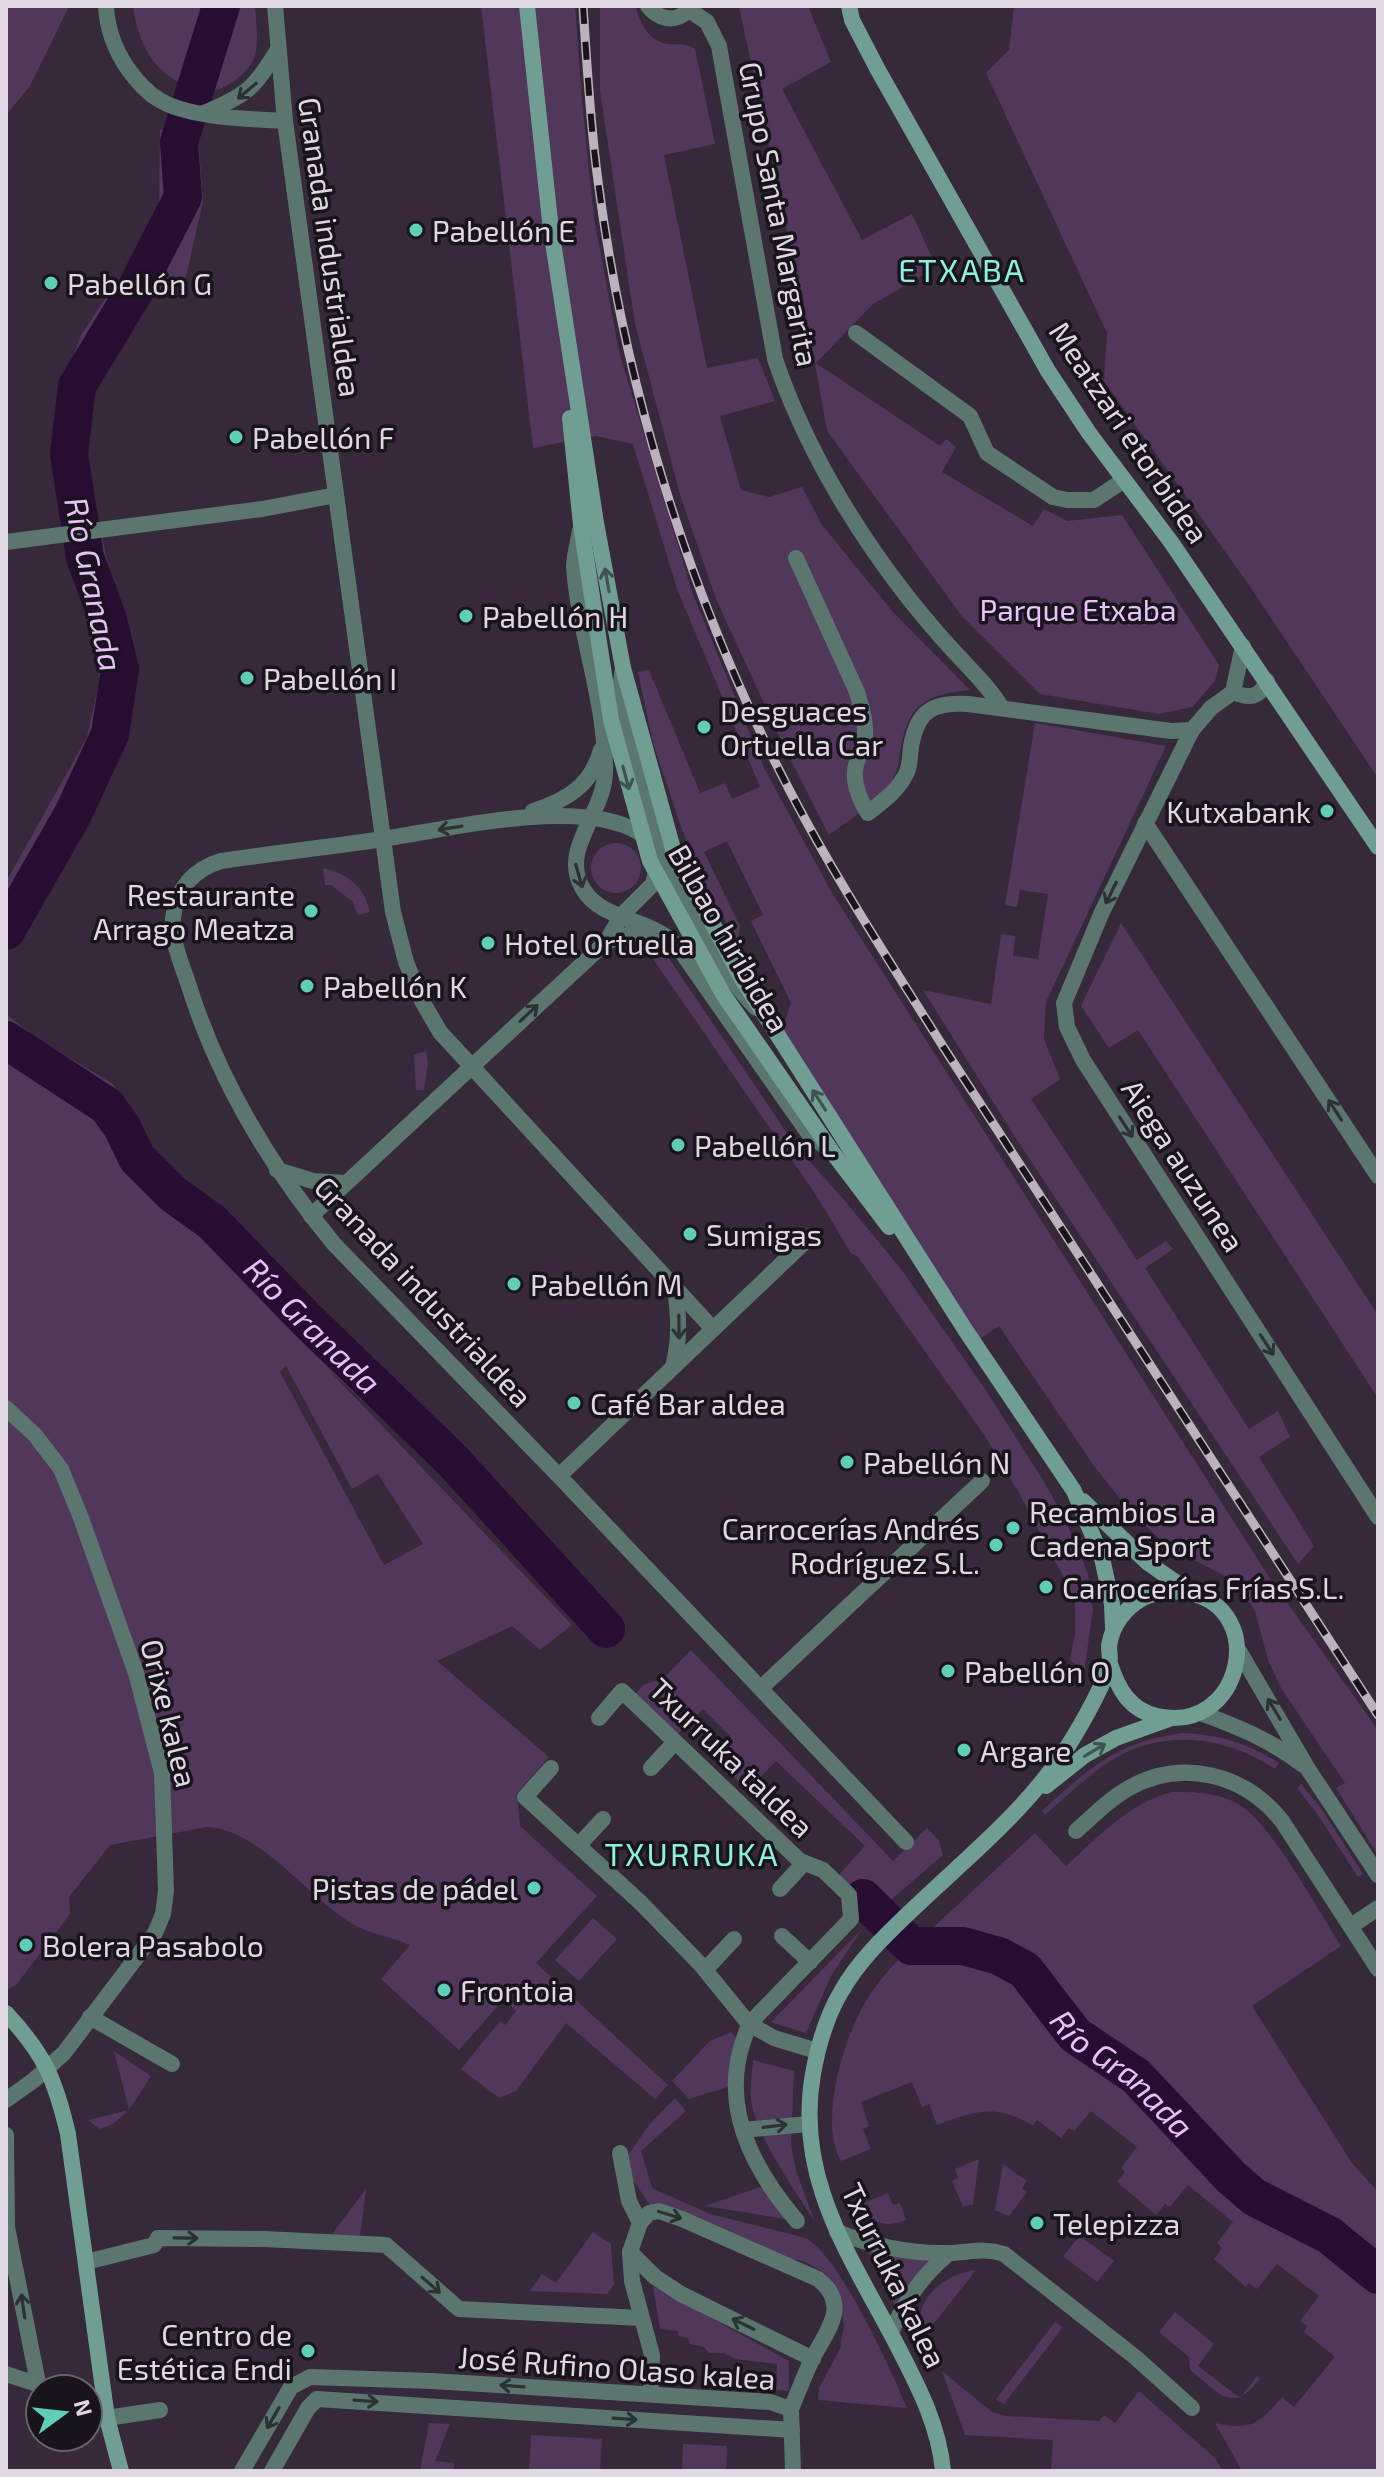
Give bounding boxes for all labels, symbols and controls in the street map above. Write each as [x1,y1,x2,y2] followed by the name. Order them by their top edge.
[733,59,827,369] street label: Grupo Santa Margarita
[238,82,258,100] one-way arrow
[292,95,370,399] street label: Granada industrialdea
[432,212,575,248] place label: Pabellón E
[407,221,425,239] marker: Pabellón E
[898,250,1026,288] district label: ETXABA
[67,265,212,301] place label: Pabellón G
[42,274,60,292] marker: Pabellón G
[1043,315,1217,549] street label: Meatzari etorbidea
[252,419,394,455] place label: Pabellón F
[227,428,245,446] marker: Pabellón F
[58,493,132,675] water label: Río Granada
[598,568,613,593] one-way arrow
[980,591,1176,627] park label: Parque Etxaba
[482,598,628,634] place label: Pabellón H
[457,607,475,625] marker: Pabellón H
[263,660,397,696] place label: Pabellón I
[238,669,256,687] marker: Pabellón I
[720,692,883,762] place label: Desguaces Ortuella Car
[695,718,713,736] marker: Desguaces Ortuella Car
[619,764,634,790] one-way arrow
[1166,793,1311,829] place label: Kutxabank
[1318,802,1336,820] marker: Kutxabank
[438,821,463,836] one-way arrow
[662,838,798,1038] street label: Bilbao hiribidea
[572,863,587,889] one-way arrow
[93,876,295,946] place label: Restaurante Arrago Meatza
[1103,881,1118,905] one-way arrow
[302,902,320,920] marker: Restaurante Arrago Meatza
[504,925,694,961] place label: Hotel Ortuella
[479,934,497,952] marker: Hotel Ortuella
[323,968,467,1004] place label: Pabellón K
[298,977,316,995] marker: Pabellón K
[518,1005,538,1023] one-way arrow
[1115,1072,1253,1258] street label: Aiega auzunea
[810,1089,826,1112] one-way arrow
[1327,1100,1343,1122] one-way arrow
[1117,1115,1134,1137] one-way arrow
[694,1127,836,1163] place label: Pabellón L
[669,1136,687,1154] marker: Pabellón L
[308,1168,540,1414] street label: Granada industrialdea
[706,1216,822,1252] place label: Sumigas
[681,1225,699,1243] marker: Sumigas
[237,1249,389,1401] water label: Río Granada
[530,1266,683,1302] place label: Pabellón M
[505,1275,523,1293] marker: Pabellón M
[671,1313,687,1340] one-way arrow
[1259,1333,1275,1356] one-way arrow
[590,1385,786,1421] place label: Café Bar aldea
[565,1394,583,1412] marker: Café Bar aldea
[863,1444,1010,1480] place label: Pabellón N
[838,1453,856,1471] marker: Pabellón N
[1029,1493,1216,1563] place label: Recambios La Cadena Sport
[722,1510,980,1580] place label: Carrocerías Andrés Rodríguez S.L.
[1004,1519,1022,1537] marker: Recambios La Cadena Sport
[987,1536,1005,1554] marker: Carrocerías Andrés Rodríguez S.L.
[1062,1569,1344,1605] place label: Carrocerías Frías S.L.
[1037,1578,1055,1596] marker: Carrocerías Frías S.L.
[134,1635,206,1791] street label: Orixe kalea
[964,1653,1110,1689] place label: Pabellón O
[939,1662,957,1680] marker: Pabellón O
[643,1670,821,1844] street label: Txurruka taldea
[1266,1698,1282,1721] one-way arrow
[980,1732,1071,1768] place label: Argare
[955,1741,973,1759] marker: Argare
[1083,1742,1106,1758] one-way arrow
[604,1834,780,1872] district label: TXURRUKA
[312,1870,518,1906] place label: Pistas de pádel
[525,1879,543,1897] marker: Pistas de pádel
[42,1927,264,1963] place label: Bolera Pasabolo
[17,1936,35,1954] marker: Bolera Pasabolo
[460,1972,574,2008] place label: Frontoia
[435,1981,453,1999] marker: Frontoia
[1043,2002,1202,2145] water label: Río Granada
[762,2118,788,2133] one-way arrow
[835,2177,955,2373] street label: Txurruka kalea
[1053,2205,1180,2241] place label: Telepizza
[657,2209,682,2223] one-way arrow
[1028,2214,1046,2232] marker: Telepizza
[172,2230,199,2246] one-way arrow
[420,2275,441,2293] one-way arrow
[15,2294,30,2319] one-way arrow
[117,2316,292,2386] place label: Centro de Estética Endi
[731,2316,755,2331] one-way arrow
[457,2338,777,2396] street label: José Rufino Olaso kalea
[299,2342,317,2360] marker: Centro de Estética Endi
[24,2373,104,2453] north arrow
[499,2378,526,2393] one-way arrow
[352,2394,379,2409] one-way arrow
[70,2397,99,2419] text: N
[264,2407,280,2430] one-way arrow
[611,2412,638,2427] one-way arrow

